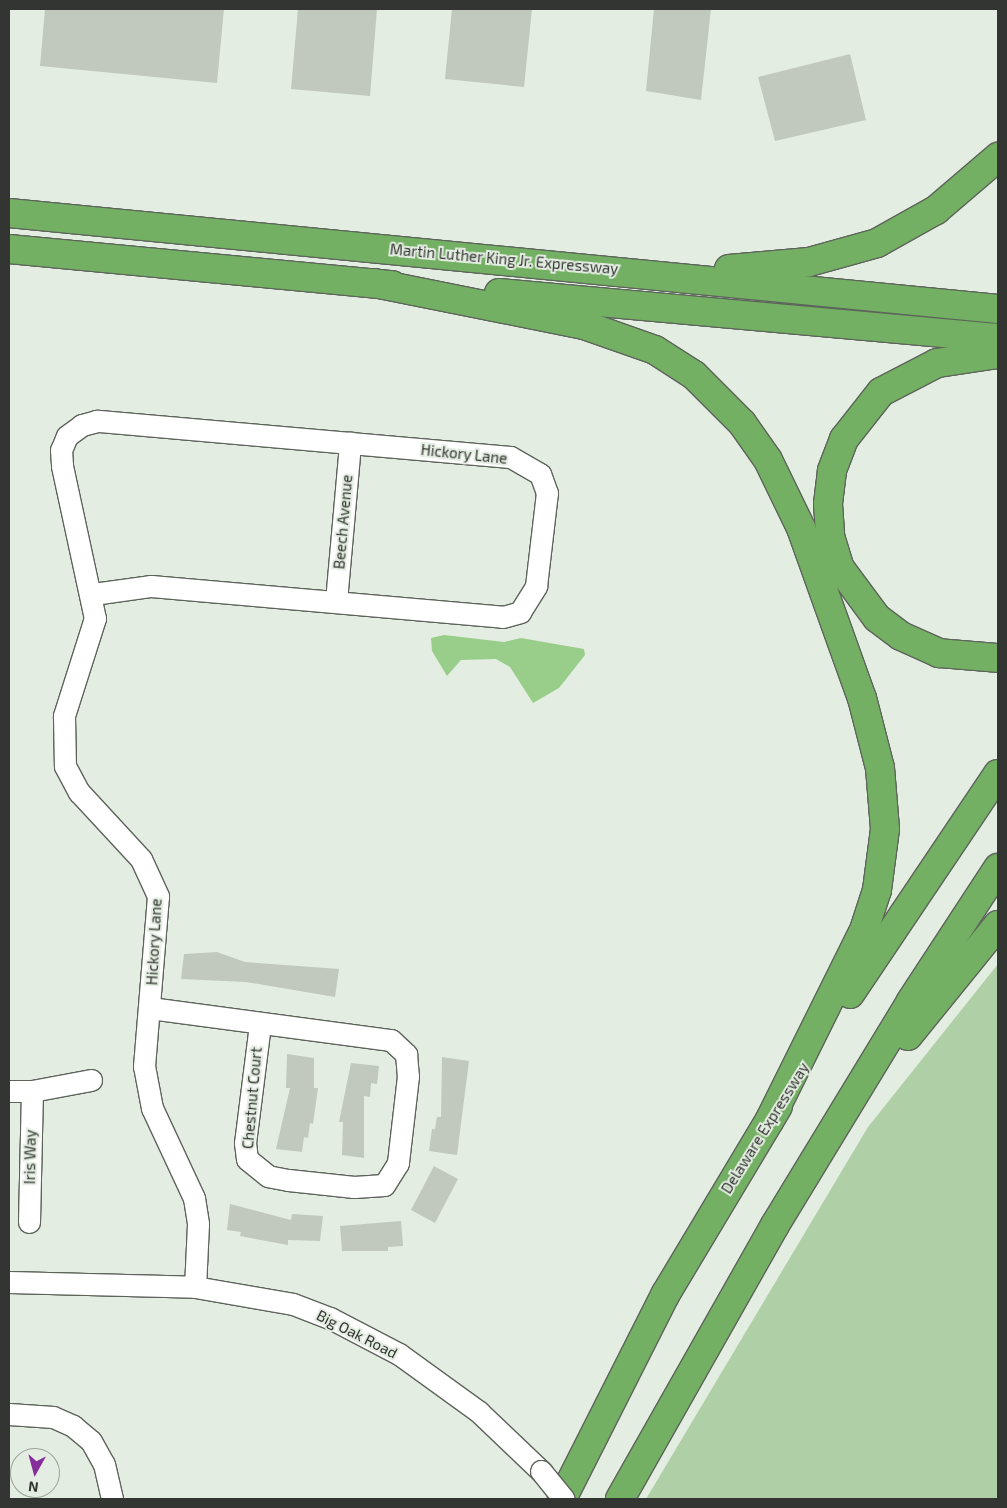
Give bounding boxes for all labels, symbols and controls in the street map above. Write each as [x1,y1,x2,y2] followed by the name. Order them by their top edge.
[389,240,619,278] street label: Martin Luther King Jr. Expressway
[420,441,508,467] street label: Hickory Lane
[330,474,356,570] street label: Beech Avenue
[143,898,165,986] street label: Hickory Lane
[239,1046,265,1150] street label: Chestnut Court
[717,1059,813,1197] street label: Delaware Expressway
[21,1129,39,1185] street label: Iris Way
[313,1306,401,1362] street label: Big Oak Road
[10,1448,60,1498] north arrow
[27,1478,39,1496] text: N

